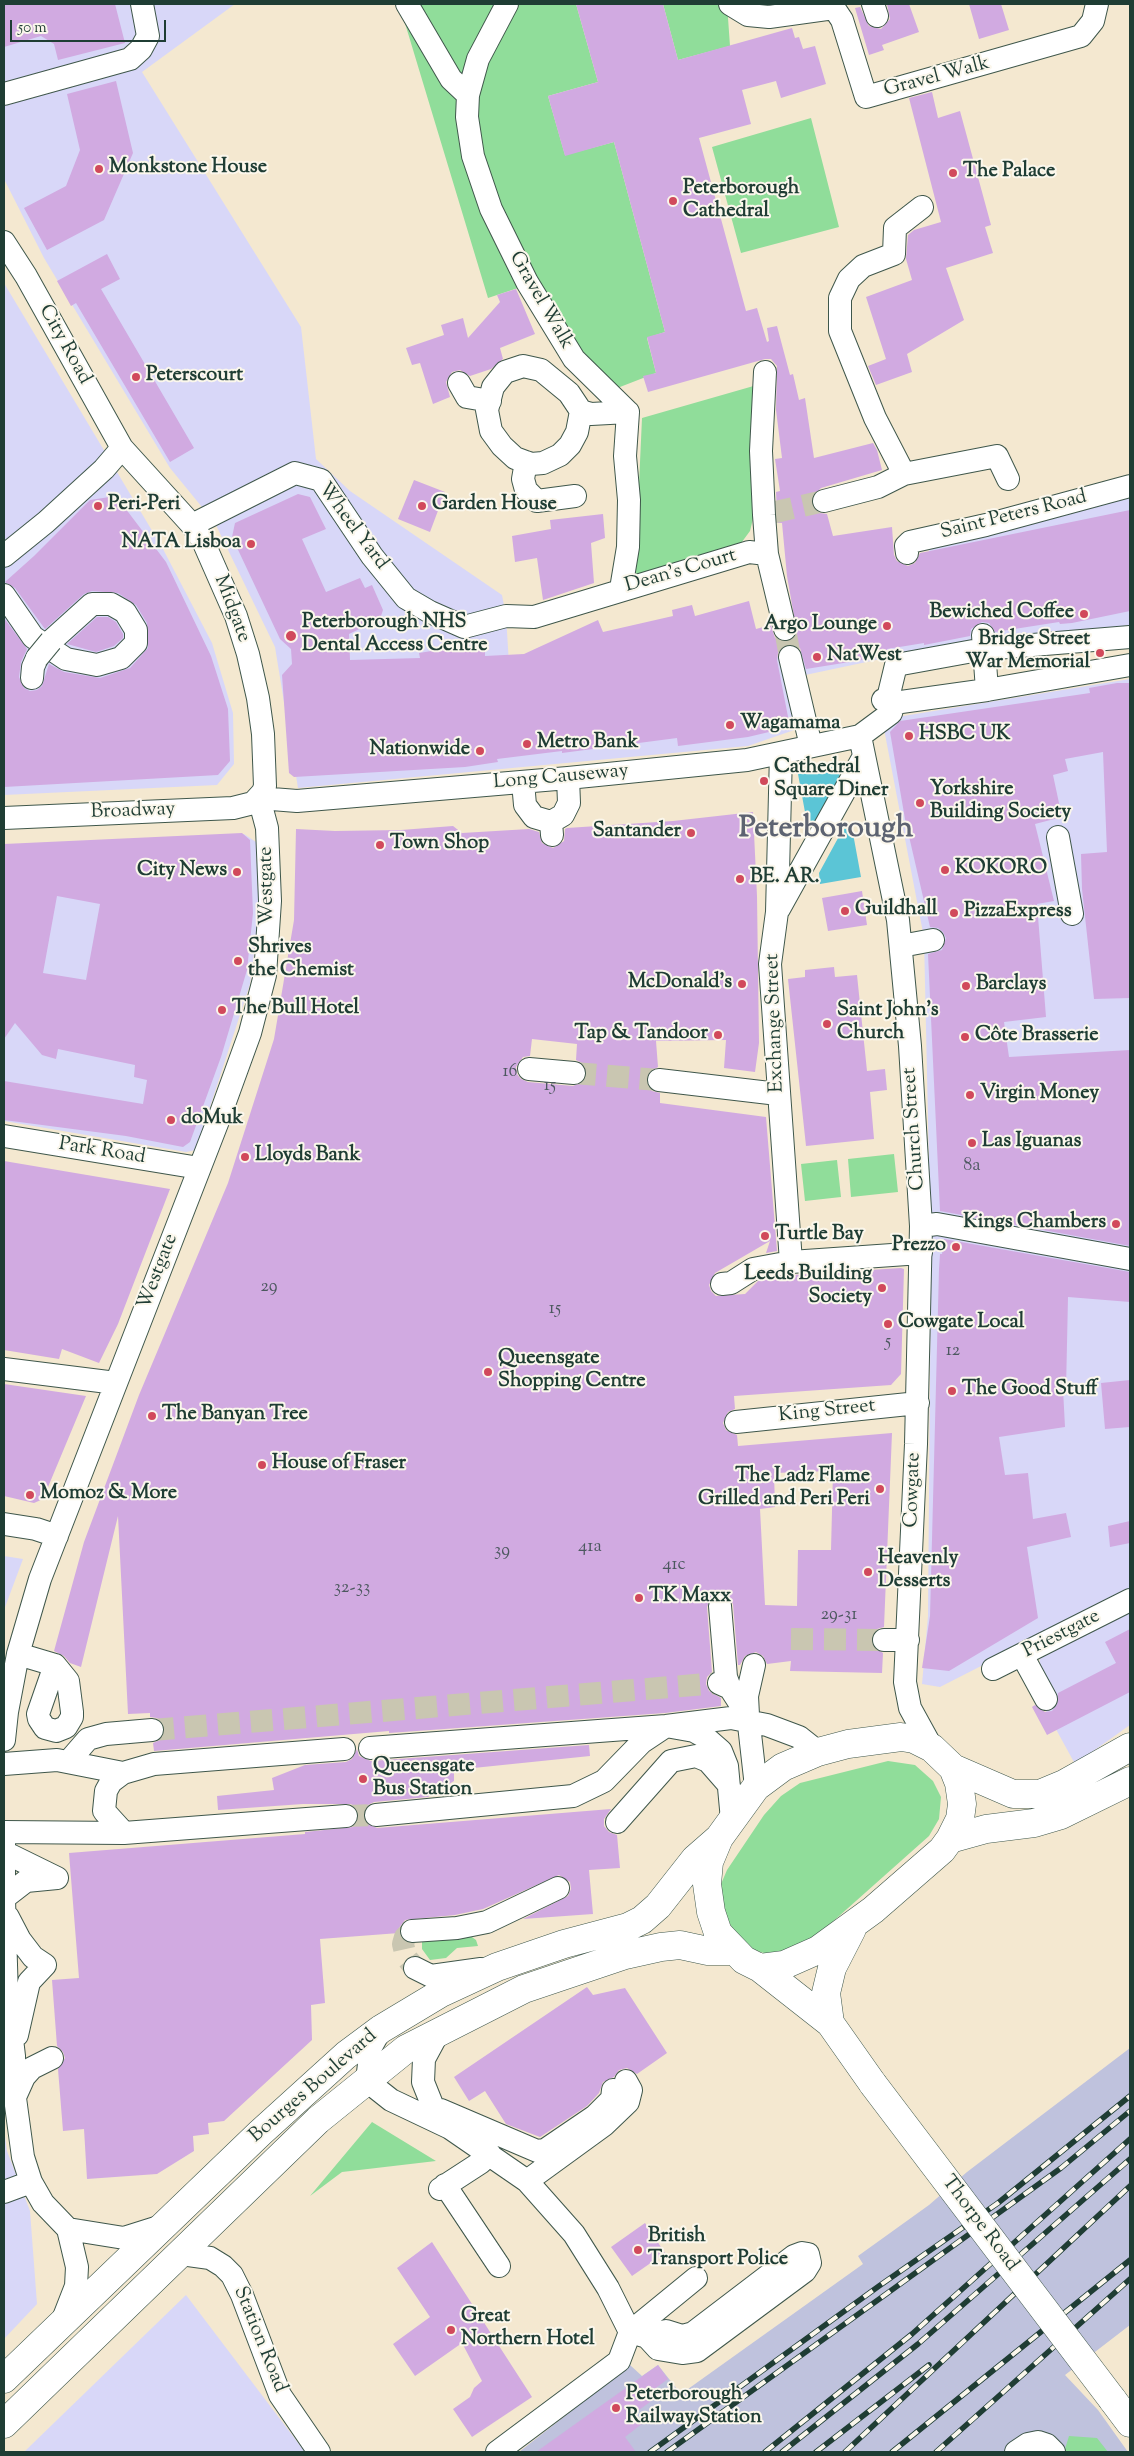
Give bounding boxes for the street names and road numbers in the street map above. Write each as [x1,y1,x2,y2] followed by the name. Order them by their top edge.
[881,52,993,104] street label: Gravel Walk
[502,248,578,354] street label: Gravel Walk
[32,301,96,389] street label: City Road
[312,479,392,575] street label: Wheel Yard
[938,486,1090,546] street label: Saint Peters Road
[623,545,739,599] street label: Dean's Court
[207,572,255,646] street label: Midgate
[492,760,630,796] street label: Long Causeway
[90,799,176,825] street label: Broadway
[255,846,281,926] street label: Westgate
[762,953,790,1093] street label: Exchange Street
[899,1067,931,1191] street label: Church Street
[57,1133,147,1171] street label: Park Road
[134,1231,184,1313] street label: Westgate
[777,1395,877,1429] street label: King Street
[901,1452,927,1528] street label: Cowgate
[1020,1605,1104,1665] street label: Priestgate
[245,2025,383,2149] street label: Bourges Boulevard
[935,2171,1023,2277] street label: Thorpe Road
[227,2283,291,2397] street label: Station Road

